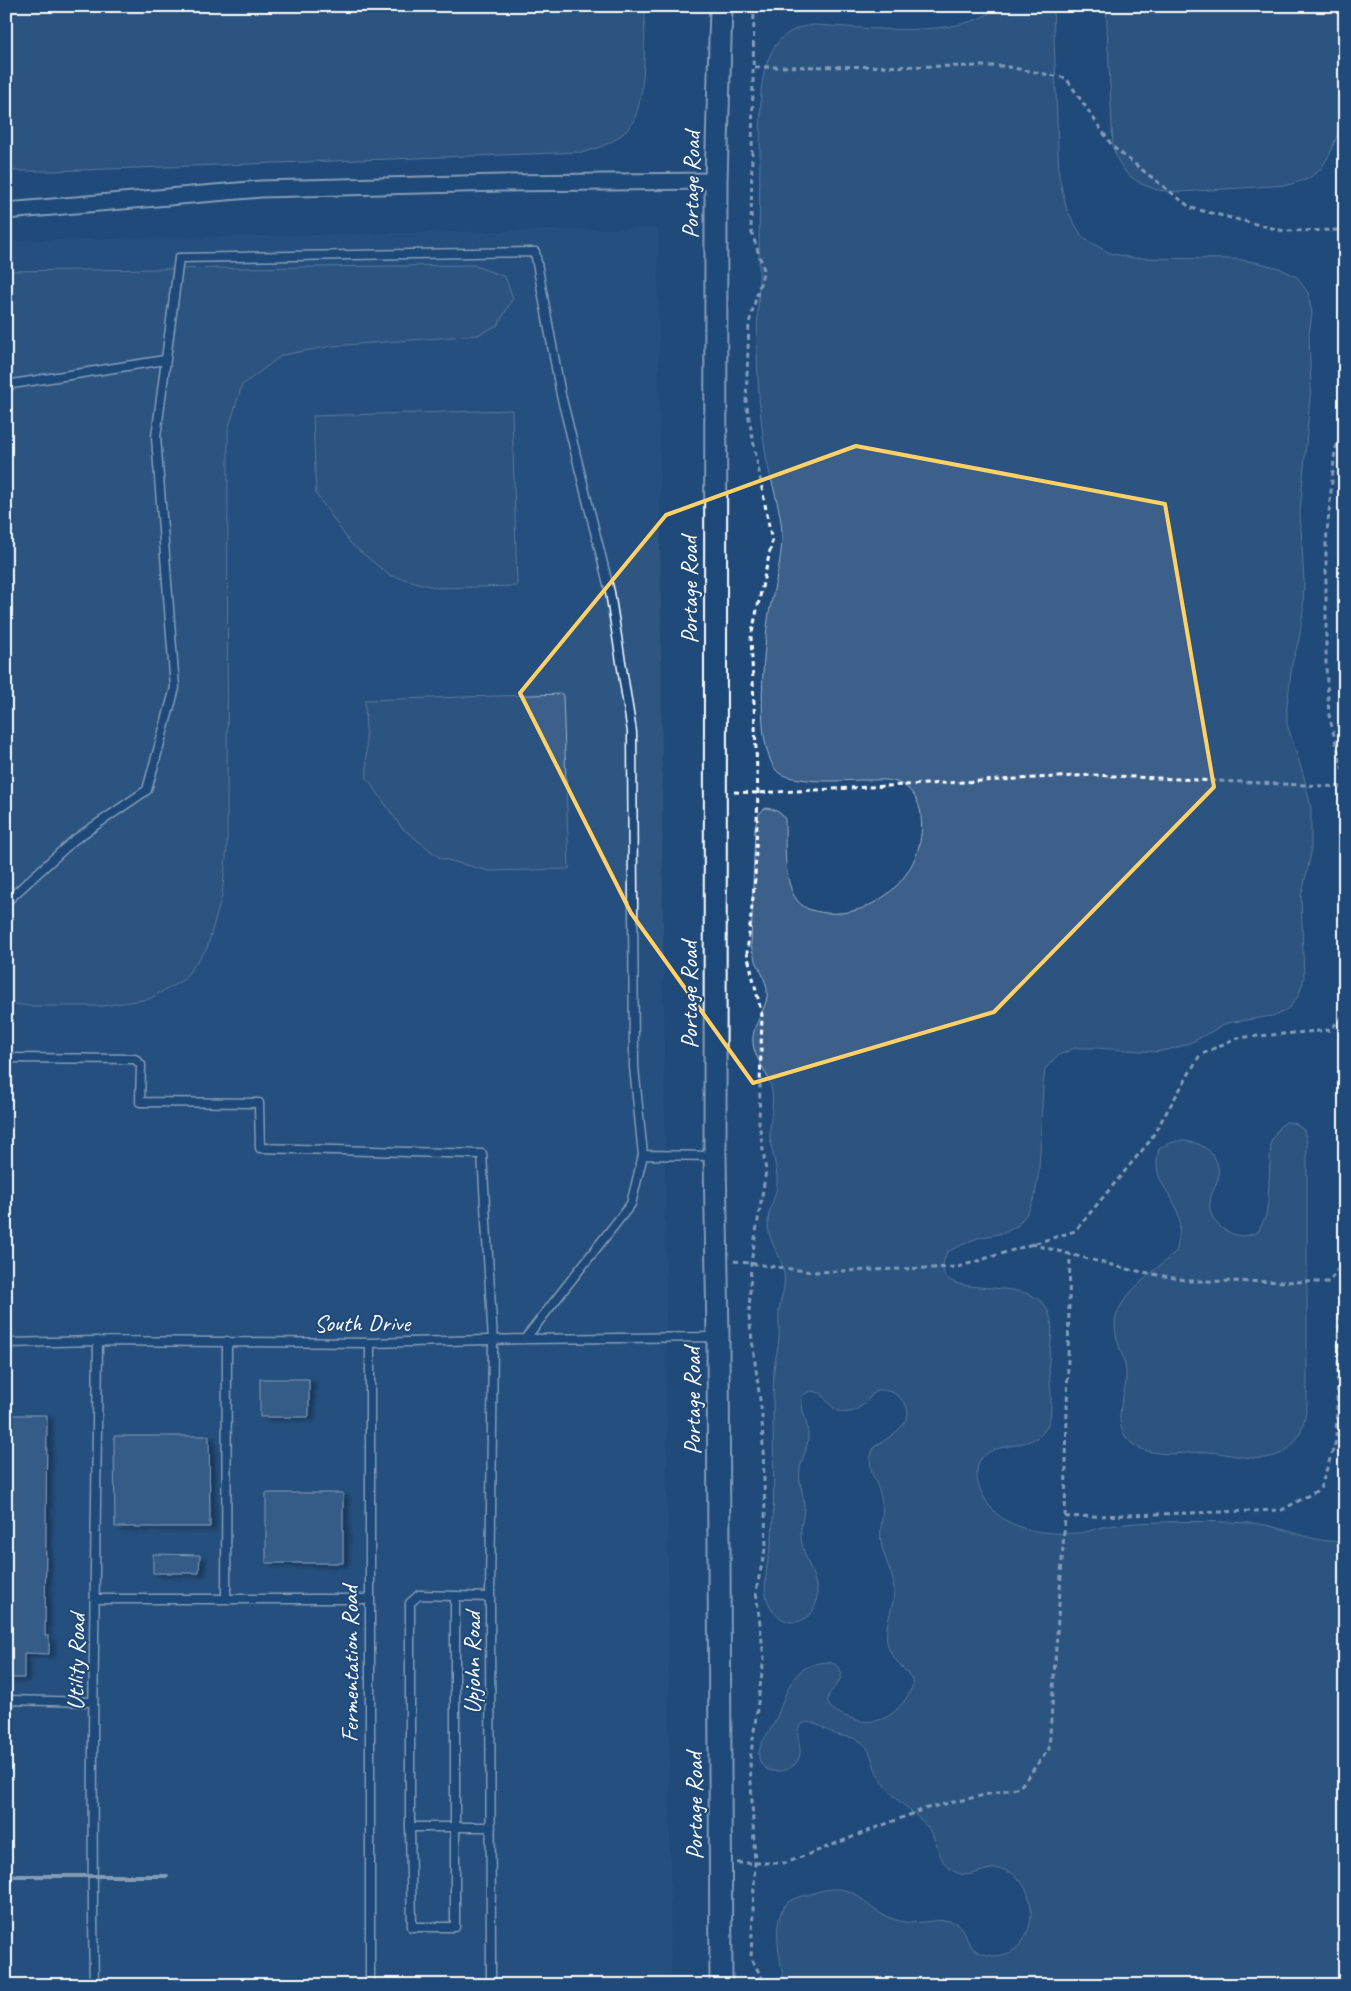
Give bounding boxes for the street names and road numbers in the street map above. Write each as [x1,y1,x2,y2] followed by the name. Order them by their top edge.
[675,127,707,239] street label: Portage Road
[674,533,704,644] street label: Portage Road
[674,938,704,1049] street label: Portage Road
[314,1308,412,1338] street label: South Drive
[677,1344,707,1455] street label: Portage Road
[335,1582,365,1742] street label: Fermentation Road
[457,1608,487,1714] street label: Upjohn Road
[60,1610,92,1711] street label: Utility Road
[679,1749,709,1860] street label: Portage Road

